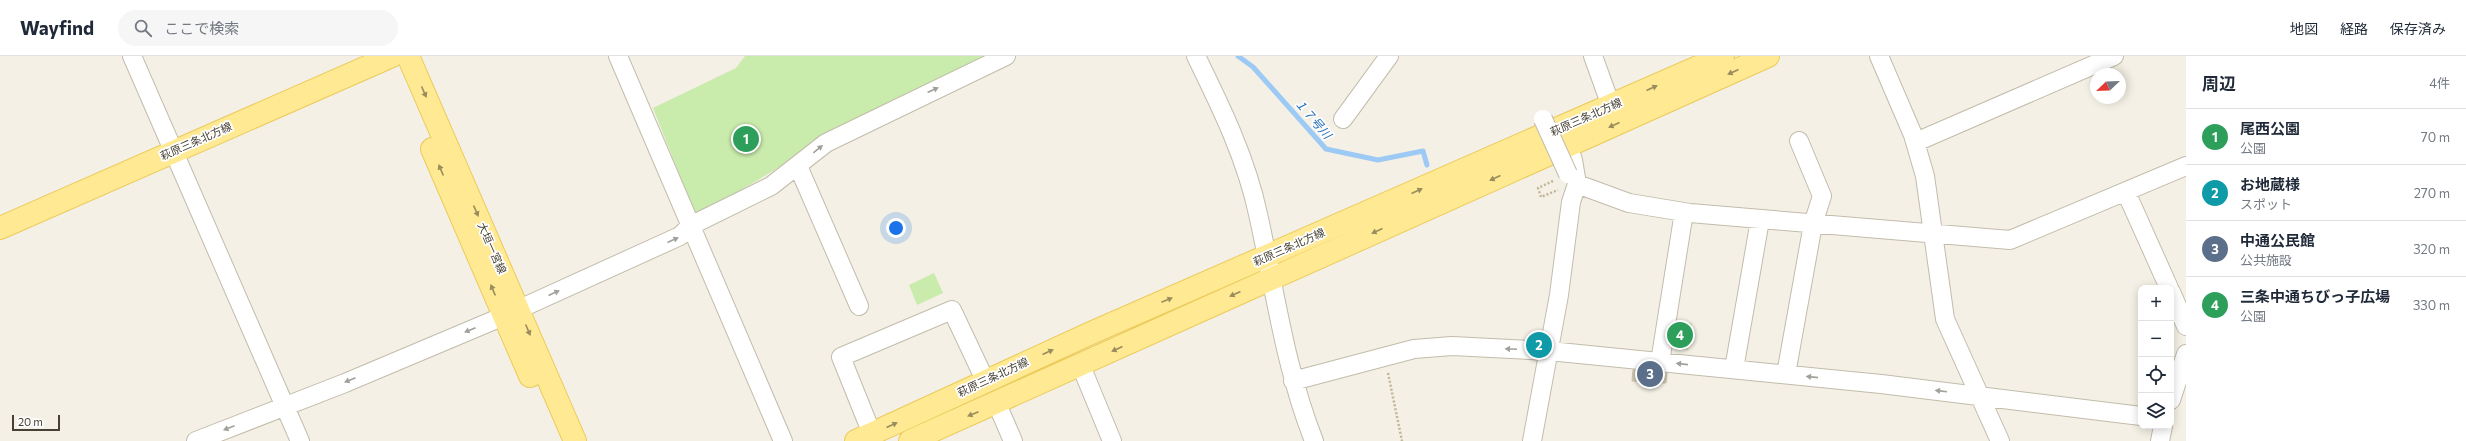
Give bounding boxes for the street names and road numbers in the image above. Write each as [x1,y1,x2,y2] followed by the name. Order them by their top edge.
[1548,95,1624,138] street label: 萩原三条北方線
[158,119,234,162] street label: 萩原三条北方線
[475,220,510,276] street label: 大垣一宮線
[1251,225,1327,268] street label: 萩原三条北方線
[955,354,1030,399] street label: 萩原三条北方線

